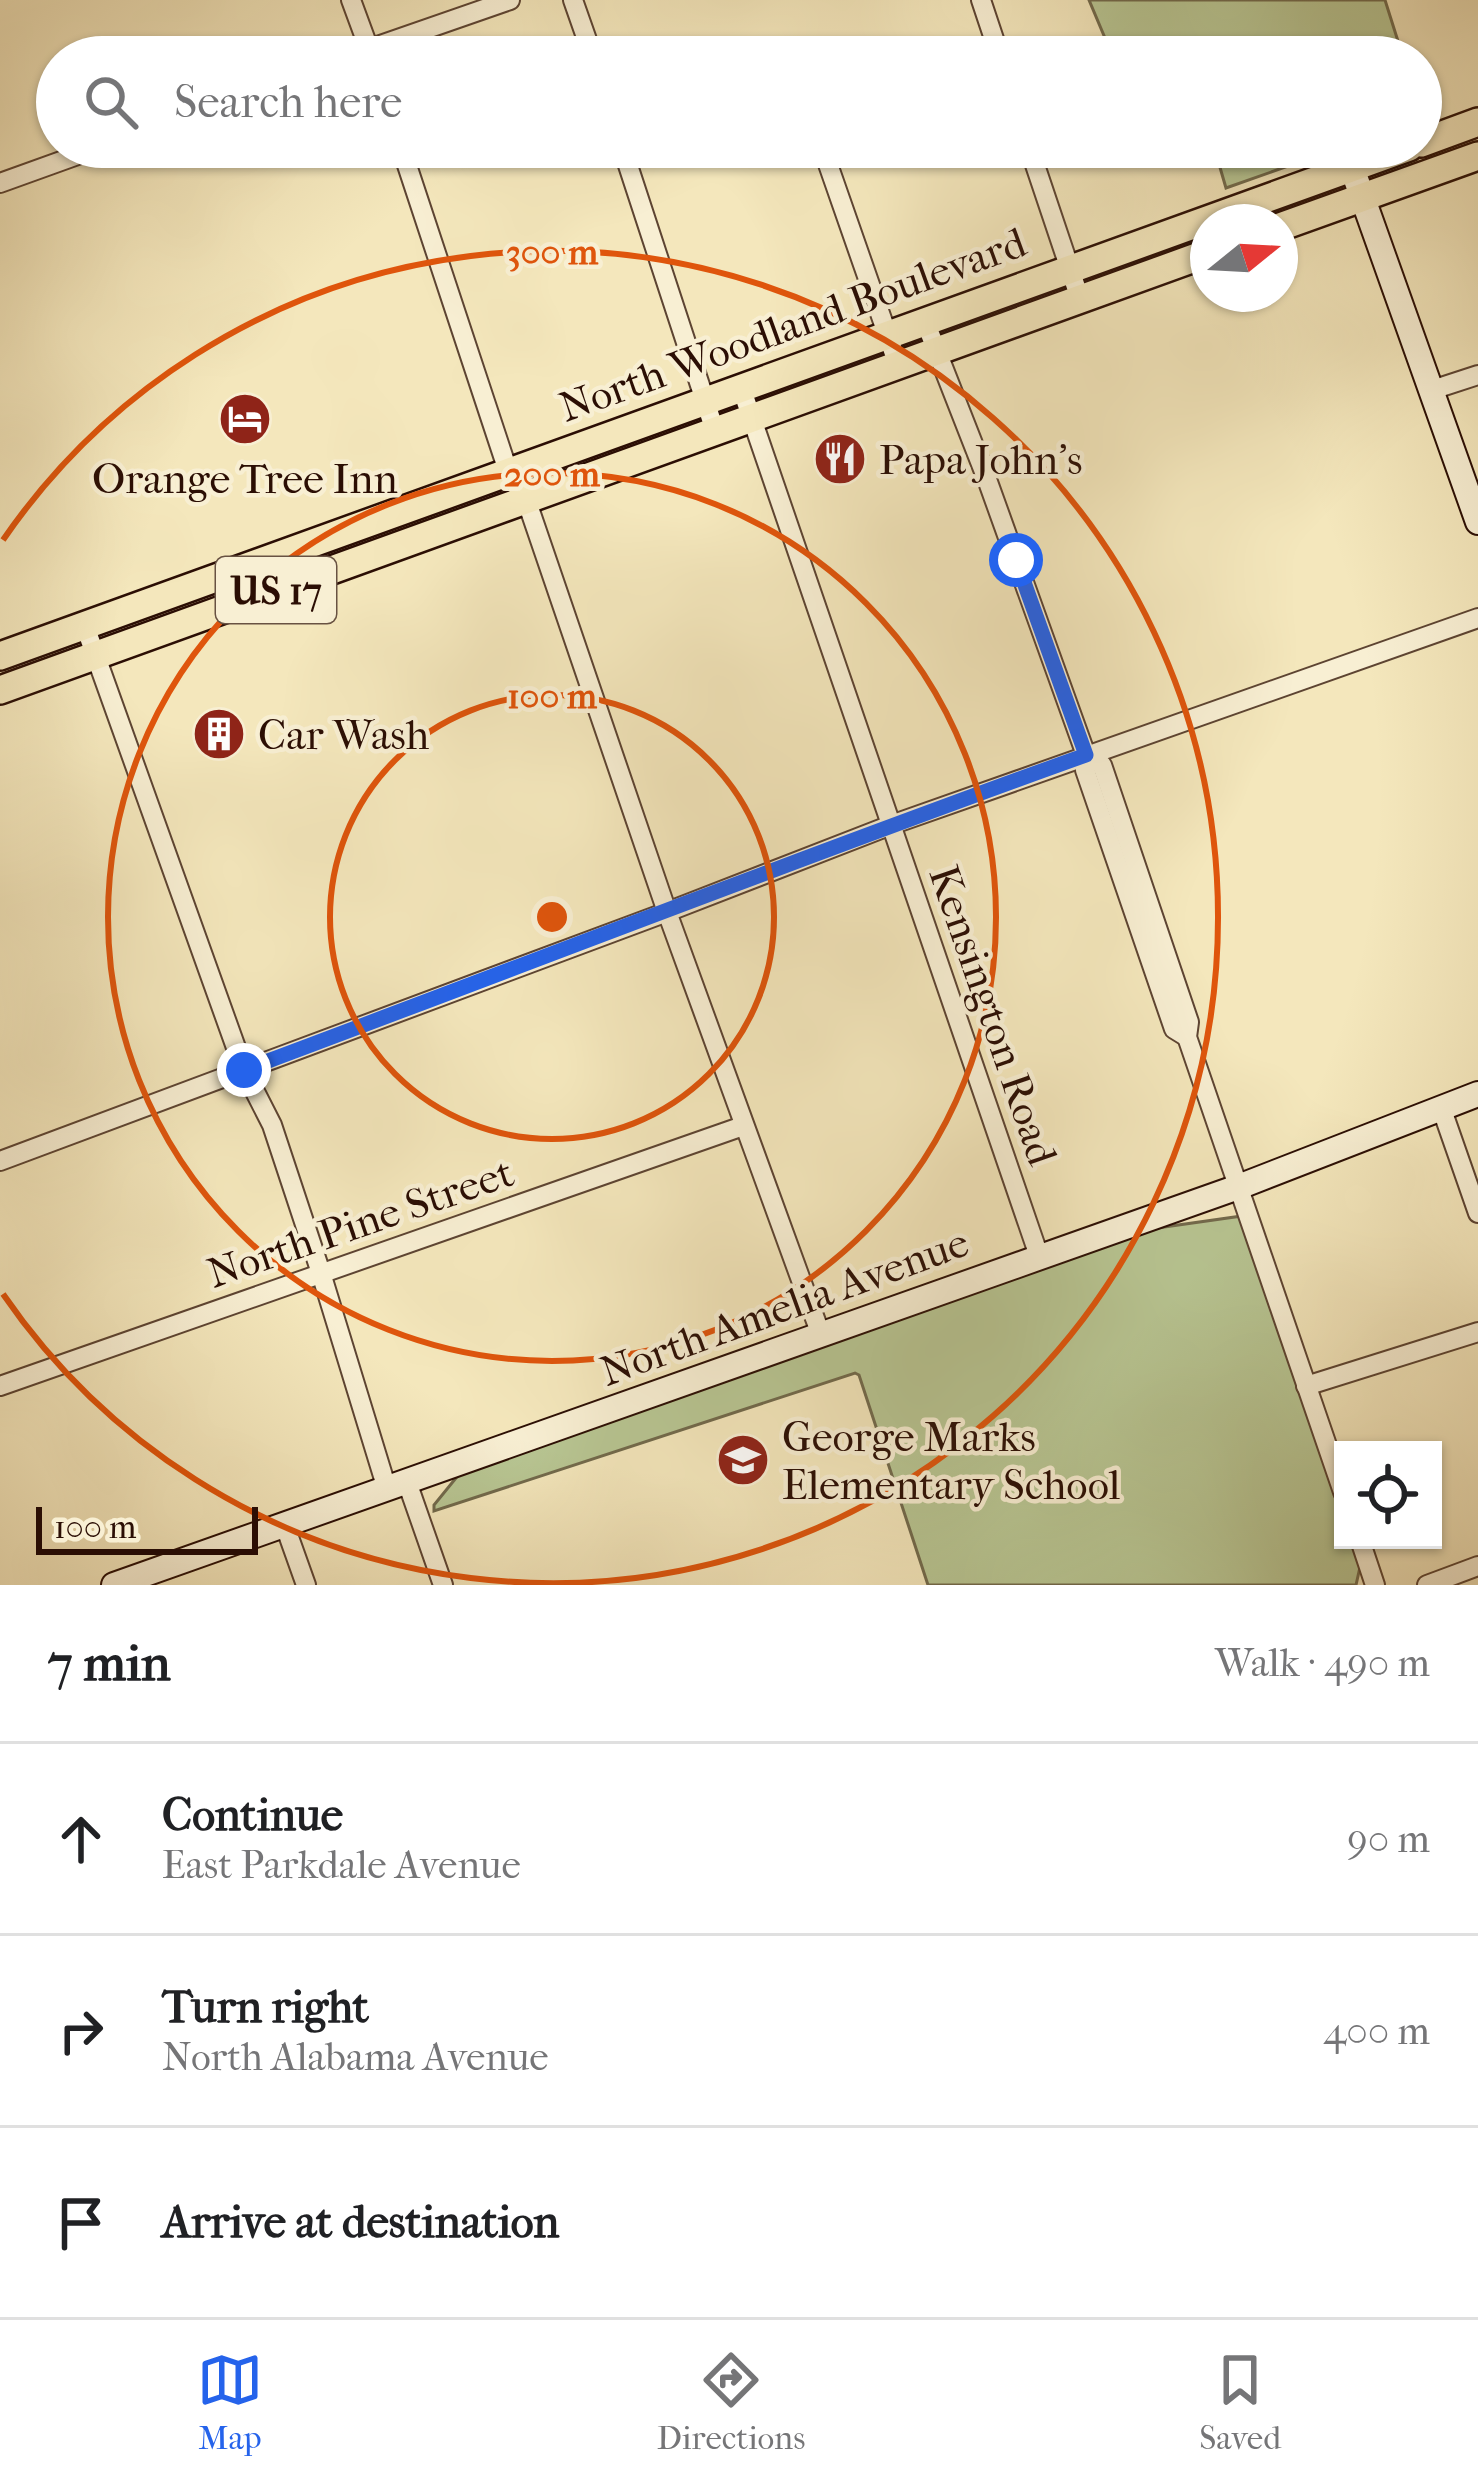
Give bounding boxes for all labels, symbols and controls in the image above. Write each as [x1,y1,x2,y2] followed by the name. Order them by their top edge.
[36,36,1442,168] search box
[78,69,144,135] icon: search
[174,76,402,129] text: Search here
[1190,204,1298,312] north arrow
[553,218,1033,433] street label: North Woodland Boulevard
[506,231,599,273] text: 300 m
[217,391,273,447] hotel icon: Orange Tree Inn
[812,431,868,487] restaurant icon: Papa John's
[879,436,1082,485] place label: Papa John's
[504,453,601,495] text: 200 m
[92,455,398,504] place label: Orange Tree Inn
[989,533,1043,587] route start
[216,557,336,623] road number: US 17
[507,675,598,717] text: 100 m
[191,706,247,762] building icon: Car Wash
[258,711,430,760] place label: Car Wash
[918,859,1067,1173] street label: Kensington Road
[531,896,573,938] centre of rings
[217,1043,271,1097] route end
[201,1148,520,1299] street label: North Pine Street
[594,1218,975,1397] street label: North Amelia Avenue
[782,1413,1120,1510] place label: George Marks Elementary School
[715,1432,771,1488] school or university icon: George Marks Elementary School
[1334,1441,1442,1549] map controls
[1334,1441,1442,1549] button: locate
[36,1501,258,1554] scale bar
[54,1508,137,1547] text: 100 m
[48,1633,171,1693] text: 7 min
[1215,1640,1430,1686] text: Walk · 490 m
[162,1789,343,1842] text: Continue
[48,1806,114,1872] icon: ahead
[1347,1816,1430,1862] text: 90 m
[162,1842,521,1888] text: East Parkdale Avenue
[162,1981,369,2034] text: Turn right
[48,1998,114,2064] icon: right
[1323,2008,1430,2054] text: 400 m
[162,2034,549,2080] text: North Alabama Avenue
[48,2190,114,2256] icon: arrive
[162,2196,559,2249] text: Arrive at destination
[197,2347,263,2458] tab: Map
[657,2347,805,2458] tab: Directions
[1199,2347,1281,2458] tab: Saved

